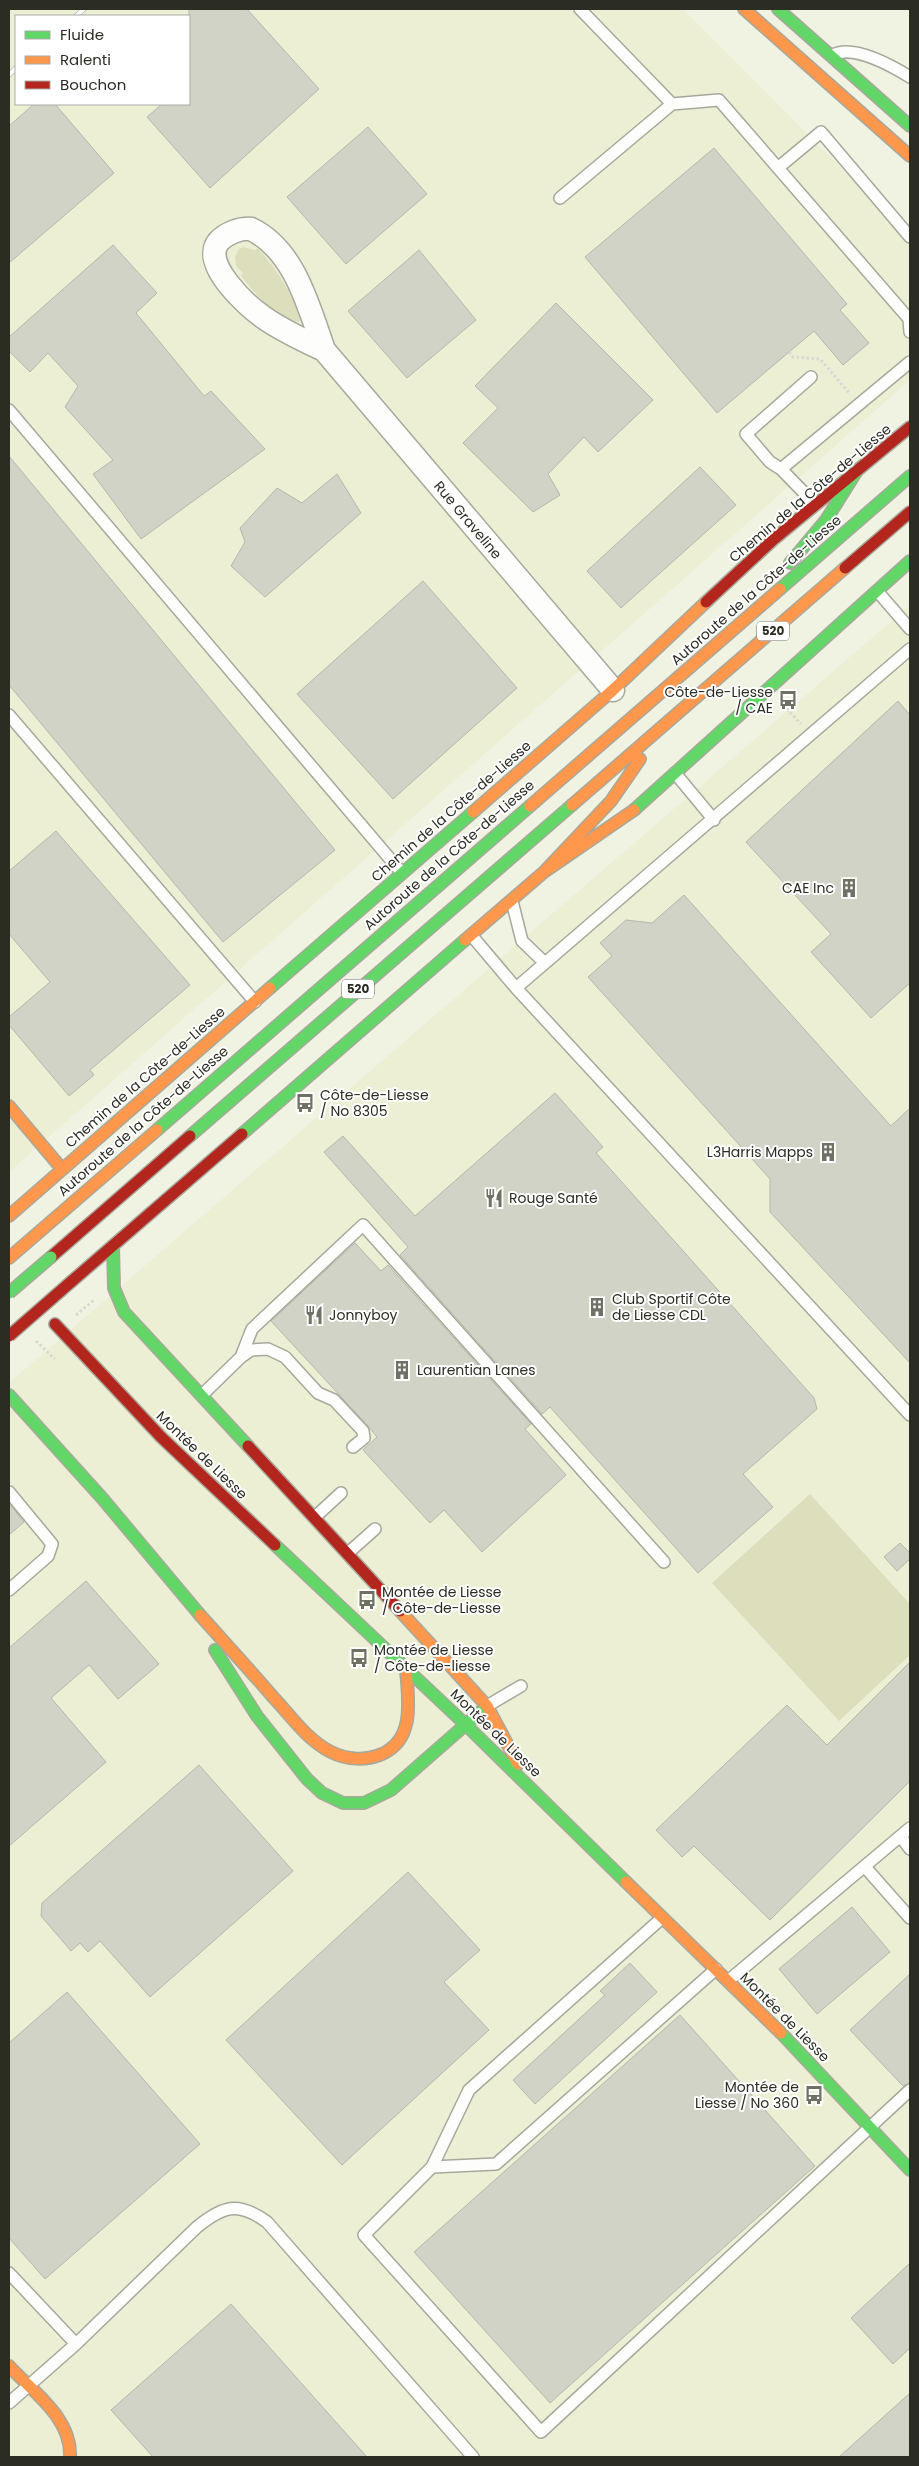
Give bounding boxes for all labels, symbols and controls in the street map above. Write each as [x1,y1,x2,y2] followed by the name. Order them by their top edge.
[15,15,190,105] legend
[60,24,104,45] text: Fluide
[60,49,111,70] text: Ralenti
[60,74,126,95] text: Bouchon
[725,419,896,567] street label: Chemin de la Côte-de-Liesse
[429,477,507,564] street label: Rue Graveline
[666,510,846,670] street label: Autoroute de la Côte-de-Liesse
[757,622,789,640] road number: 520
[664,682,773,718] place label: Côte-de-Liesse / CAE
[777,689,799,711] bus stop icon: Côte-de-Liesse / CAE
[367,736,536,886] street label: Chemin de la Côte-de-Liesse
[359,775,539,935] street label: Autoroute de la Côte-de-Liesse
[838,877,860,899] building icon: CAE Inc
[782,878,834,898] place label: CAE Inc
[342,980,374,999] road number: 520
[61,1002,230,1152] street label: Chemin de la Côte-de-Liesse
[53,1041,233,1201] street label: Autoroute de la Côte-de-Liesse
[320,1085,429,1121] place label: Côte-de-Liesse / No 8305
[294,1092,316,1114] bus stop icon: Côte-de-Liesse / No 8305
[817,1141,839,1163] building icon: L3Harris Mapps
[707,1142,813,1162] place label: L3Harris Mapps
[483,1187,505,1209] restaurant icon: Rouge Santé
[509,1188,598,1208] place label: Rouge Santé
[612,1289,731,1325] place label: Club Sportif Côte de Liesse CDL
[586,1296,608,1318] building icon: Club Sportif Côte de Liesse CDL
[303,1304,325,1326] restaurant icon: Jonnyboy
[329,1305,398,1325] place label: Jonnyboy
[391,1359,413,1381] building icon: Laurentian Lanes
[417,1360,536,1380] place label: Laurentian Lanes
[152,1406,252,1504] street label: Montée de Liesse
[382,1582,502,1618] place label: Montée de Liesse / Côte-de-Liesse
[356,1589,378,1611] bus stop icon: Montée de Liesse / Côte-de-Liesse
[374,1640,494,1676] place label: Montée de Liesse / Côte-de-liesse
[348,1647,370,1669] bus stop icon: Montée de Liesse / Côte-de-liesse
[446,1684,546,1782] street label: Montée de Liesse
[736,1968,835,2067] street label: Montée de Liesse
[695,2077,799,2113] place label: Montée de Liesse / No 360
[803,2084,825,2106] bus stop icon: Montée de Liesse / No 360

